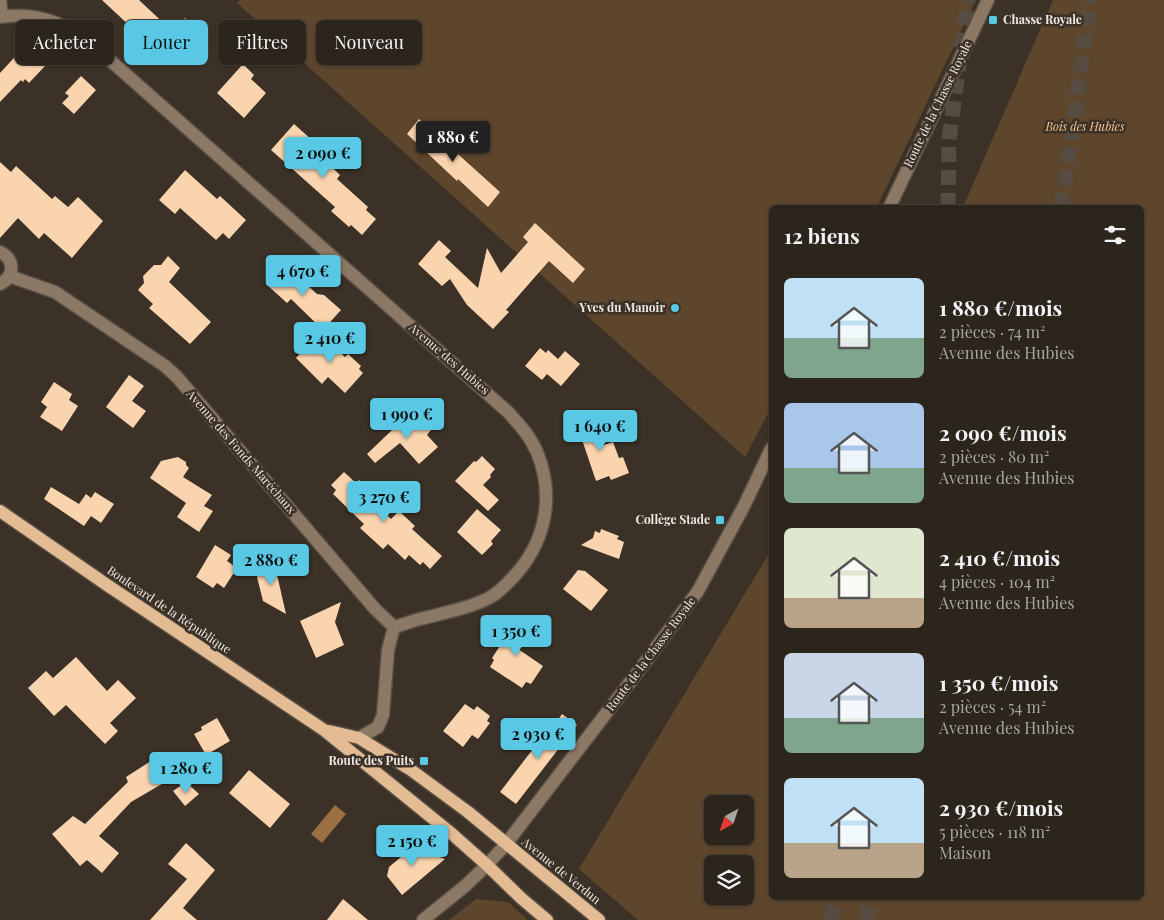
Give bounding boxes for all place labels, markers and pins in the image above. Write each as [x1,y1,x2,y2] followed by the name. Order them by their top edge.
[1003,11,1082,27] place label: Chasse Royale
[987,14,999,26] marker: Chasse Royale
[407,120,499,163] pin: 1 880 €
[277,136,369,179] pin: 2 090 €
[257,254,349,297] pin: 4 670 €
[578,299,665,315] place label: Yves du Manoir
[669,302,681,314] marker: Yves du Manoir
[284,322,376,364] pin: 2 410 €
[361,398,453,440] pin: 1 990 €
[554,410,646,452] pin: 1 640 €
[338,480,430,523] pin: 3 270 €
[635,511,710,527] place label: Collège Stade
[714,514,726,526] marker: Collège Stade
[225,544,317,586] pin: 2 880 €
[470,614,562,657] pin: 1 350 €
[492,718,584,760] pin: 2 930 €
[140,752,232,794] pin: 1 280 €
[329,752,414,768] place label: Route des Puits
[418,755,430,767] marker: Route des Puits
[366,824,458,867] pin: 2 150 €

